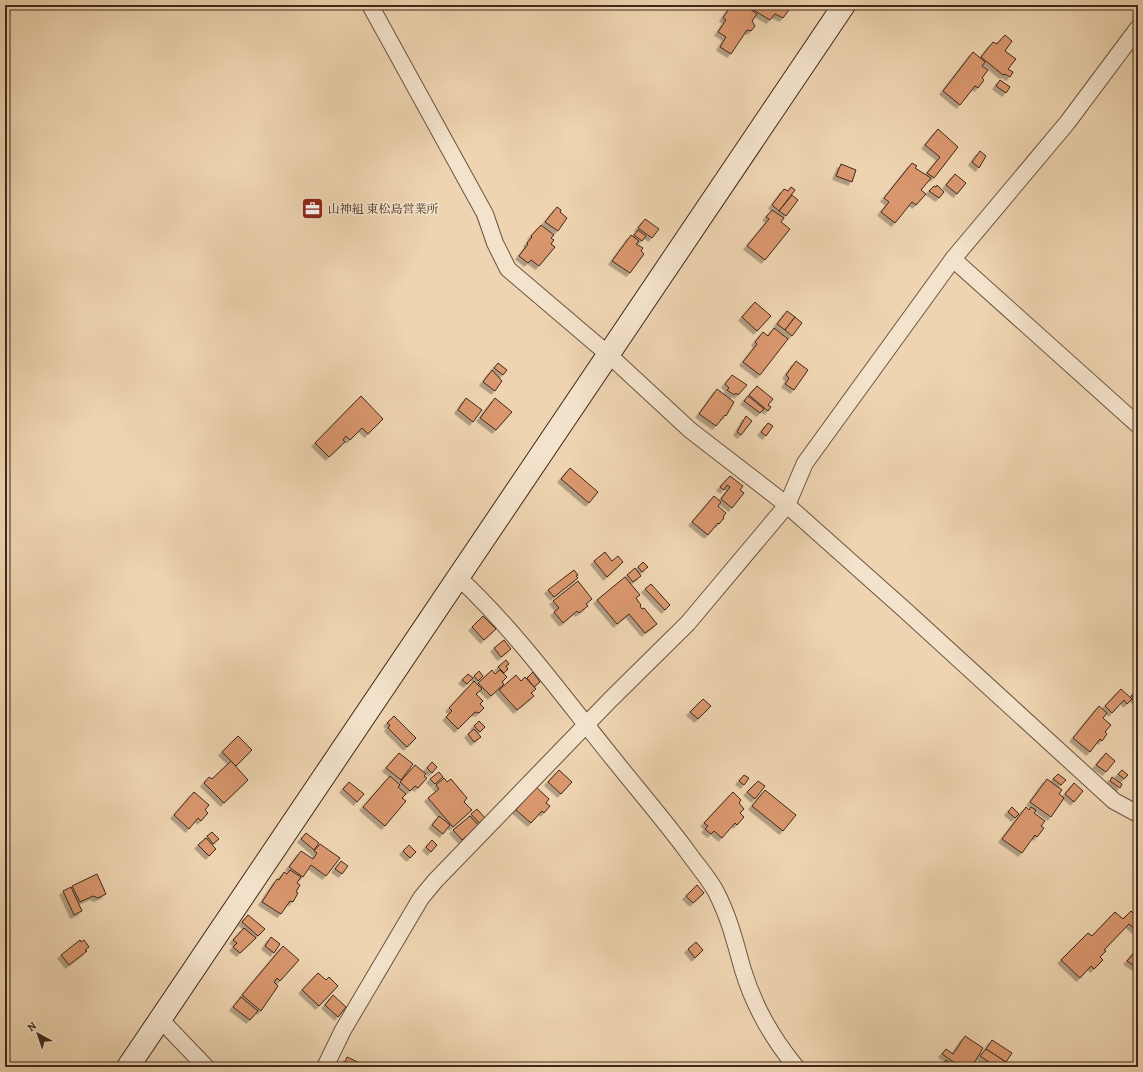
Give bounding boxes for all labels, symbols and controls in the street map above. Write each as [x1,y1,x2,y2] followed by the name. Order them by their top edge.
[300,196,326,222] office icon: 山神組 東松島営業所
[328,201,438,217] place label: 山神組 東松島営業所
[18,1014,58,1054] north arrow
[24,1018,40,1035] text: N

